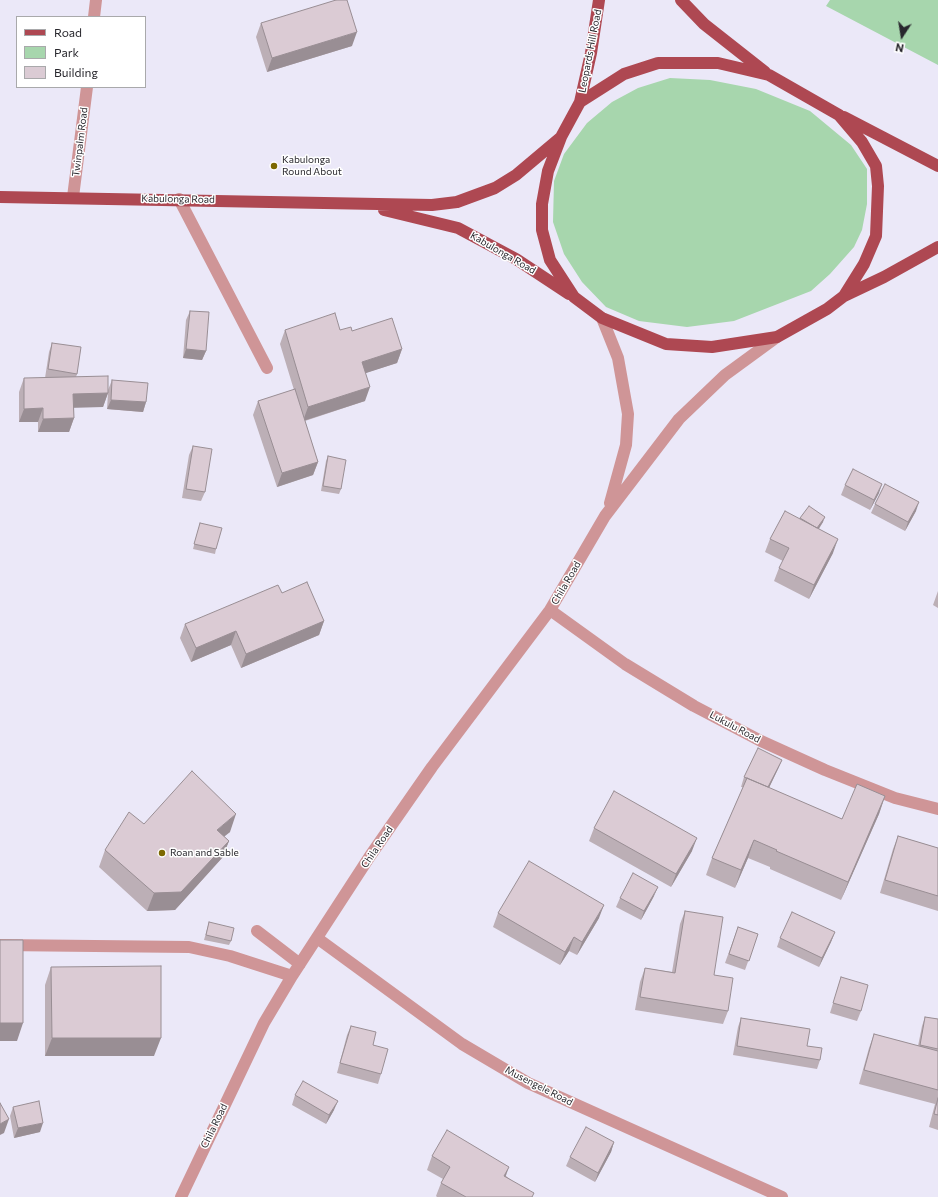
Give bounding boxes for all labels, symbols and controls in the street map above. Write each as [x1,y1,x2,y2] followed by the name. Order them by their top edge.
[576,8,604,94] street label: Leopards Hill Road
[16,16,146,88] legend
[882,16,922,56] north arrow
[54,25,82,39] text: Road
[894,41,905,55] text: N
[54,45,79,59] text: Park
[54,65,98,79] text: Building
[70,107,90,177] street label: Twinpalm Road
[282,154,342,178] place label: Kabulonga Round About
[269,161,279,171] marker: Kabulonga Round About
[141,192,215,206] street label: Kabulonga Road
[468,229,538,277] street label: Kabulonga Road
[549,559,583,607] street label: Chila Road
[708,709,762,745] street label: Lukulu Road
[359,824,395,870] street label: Chila Road
[170,847,239,859] place label: Roan and Sable
[157,848,167,858] marker: Roan and Sable
[503,1064,575,1108] street label: Musengele Road
[198,1102,230,1150] street label: Chila Road

